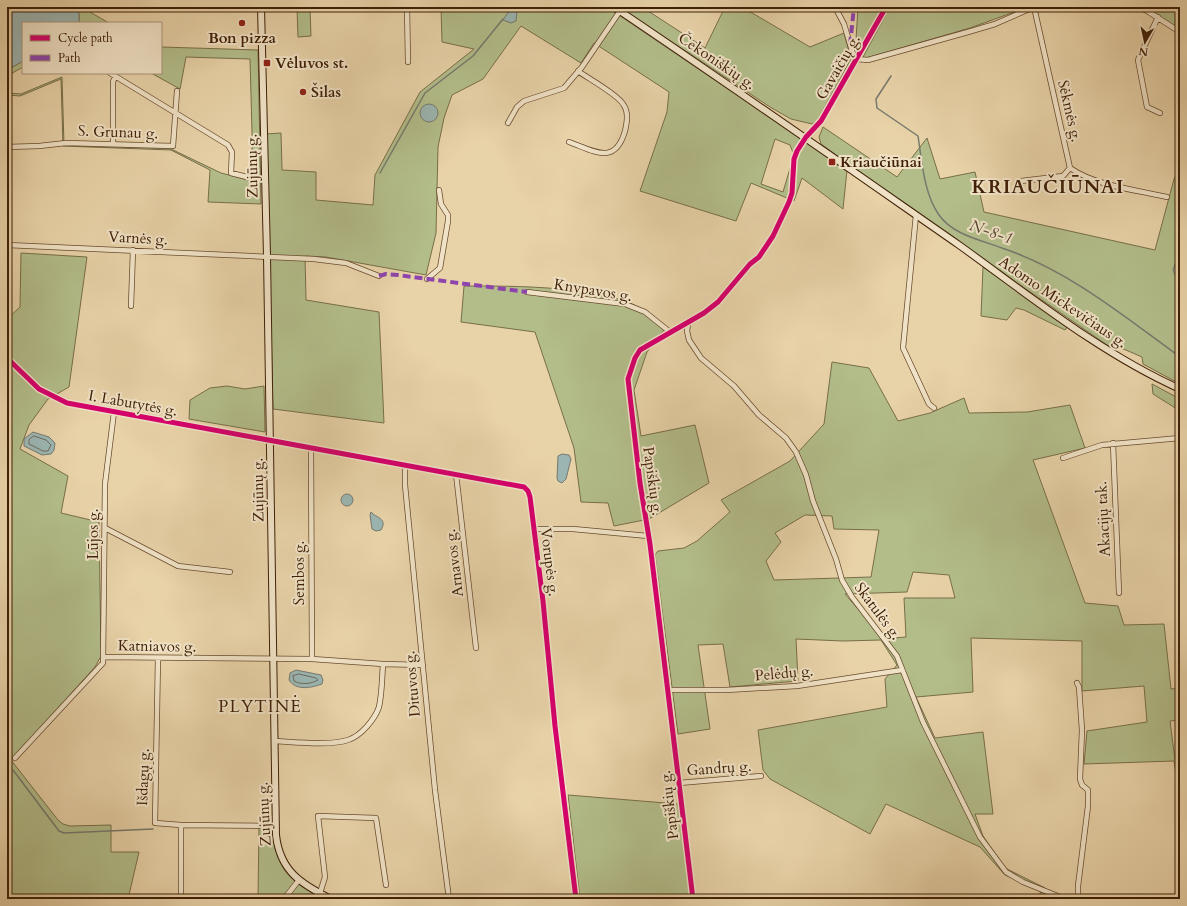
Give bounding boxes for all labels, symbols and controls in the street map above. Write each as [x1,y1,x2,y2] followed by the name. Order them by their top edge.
[237,18,247,28] marker: Bon pizza
[22,22,162,74] legend
[1125,22,1165,62] north arrow
[208,28,277,48] place label: Bon pizza
[675,28,759,94] street label: Čekoniškių g.
[58,30,113,46] text: Cycle path
[811,31,865,103] street label: Gavaičių g.
[1137,43,1149,60] text: N
[58,50,81,66] text: Path
[275,53,348,73] place label: Vėluvos st.
[262,58,272,68] marker: Vėluvos st.
[1053,78,1087,144] street label: Sėkmės g.
[311,82,341,102] place label: Šilas
[298,87,308,97] marker: Šilas
[77,121,159,143] street label: S. Grunau g.
[241,134,263,198] street label: Zujūnų g.
[840,152,922,172] place label: Kriaučiūnai
[827,157,837,167] marker: Kriaučiūnai
[972,173,1124,200] district label: KRIAUČIŪNAI
[966,214,1016,250] water label: N-8-1
[108,226,168,250] street label: Varnės g.
[995,252,1131,352] street label: Adomo Mickevičiaus g.
[552,274,634,306] street label: Knypavos g.
[87,385,179,421] street label: I. Labutytės g.
[638,445,668,517] street label: Papiškių g.
[247,458,269,522] street label: Zujūnų g.
[1091,481,1115,557] street label: Akacijų tak.
[83,509,103,559] street label: Lūjos g.
[536,527,564,597] street label: Vorupės g.
[440,528,468,598] street label: Arnavos g.
[289,541,309,605] street label: Sembos g.
[850,578,906,644] street label: Skatulės g.
[118,635,196,657] street label: Katniavos g.
[399,650,425,718] street label: Dituvos g.
[754,660,814,686] street label: Pelėdų g.
[218,695,302,718] district label: PLYTINĖ
[132,748,154,806] street label: Išdagų g.
[686,756,752,780] street label: Gandrų g.
[655,769,683,841] street label: Papiškių g.
[252,781,276,847] street label: Zujūnų g.

